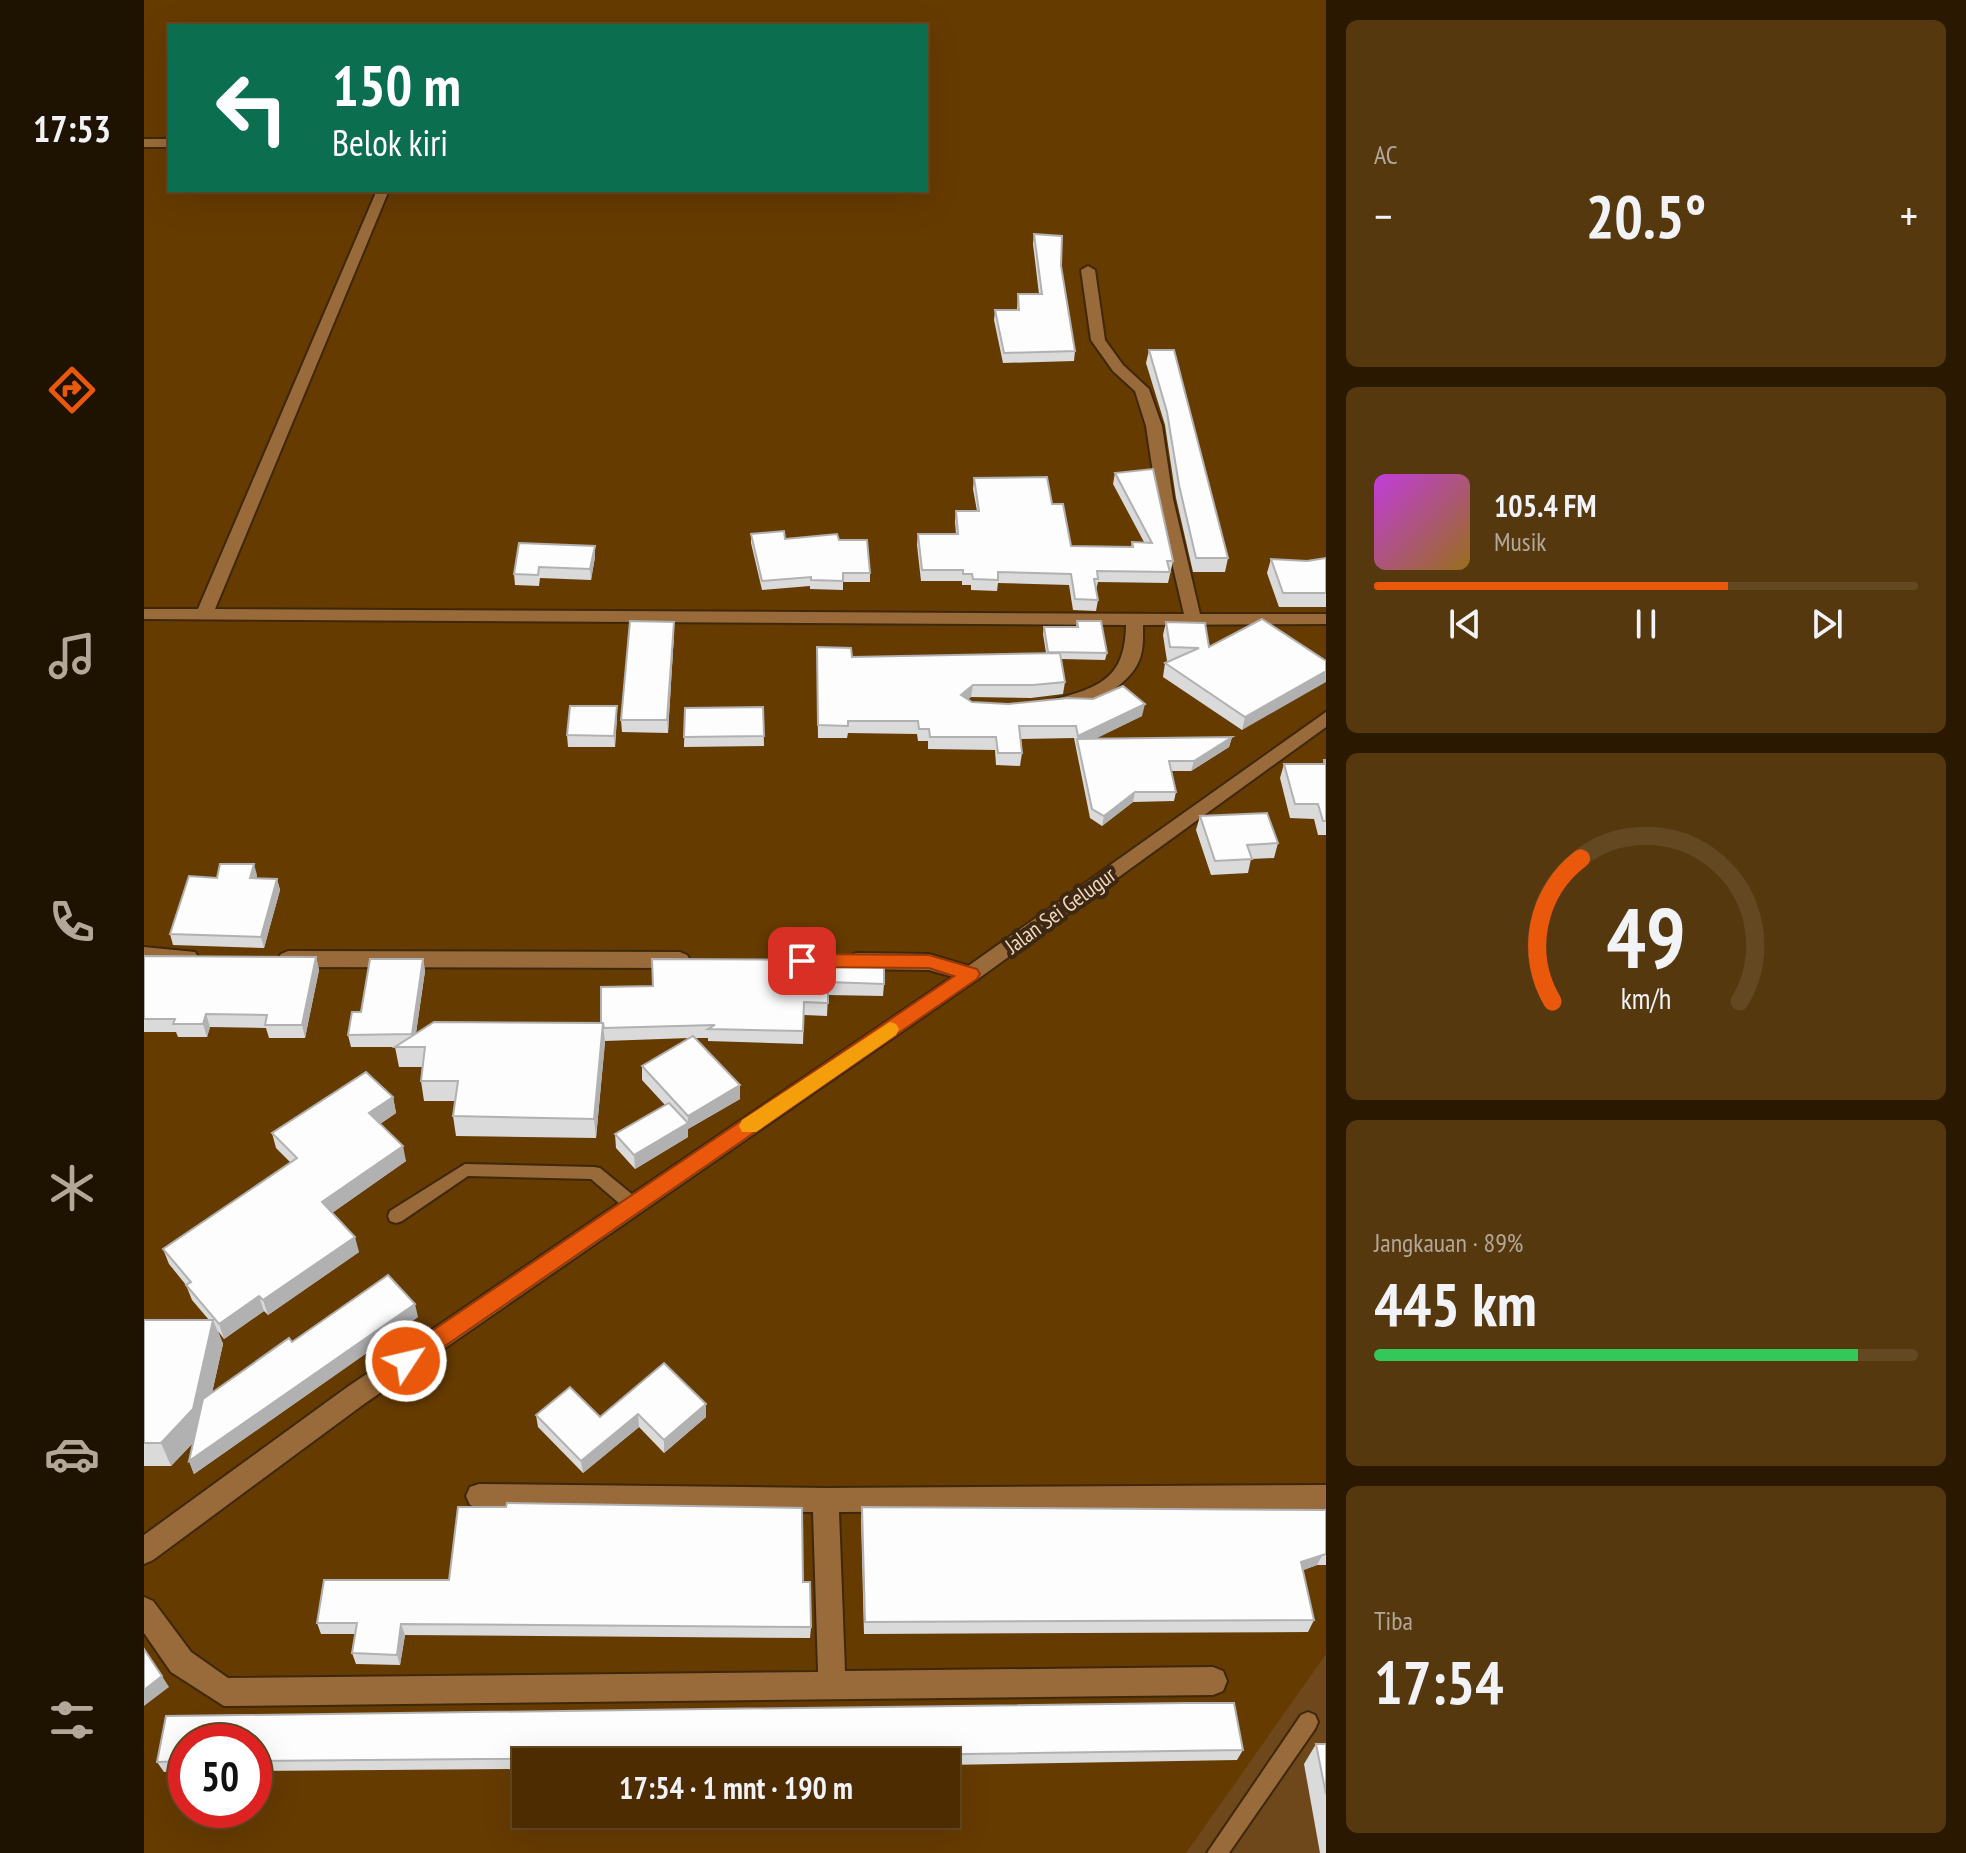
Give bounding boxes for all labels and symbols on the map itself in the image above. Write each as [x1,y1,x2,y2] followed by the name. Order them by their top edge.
[998,860,1121,960] street label: Jalan Sei Gelugur
[768,927,836,995] pin
[364,1319,448,1403] position arrow
[168,1724,272,1828] speed limit sign: 50

